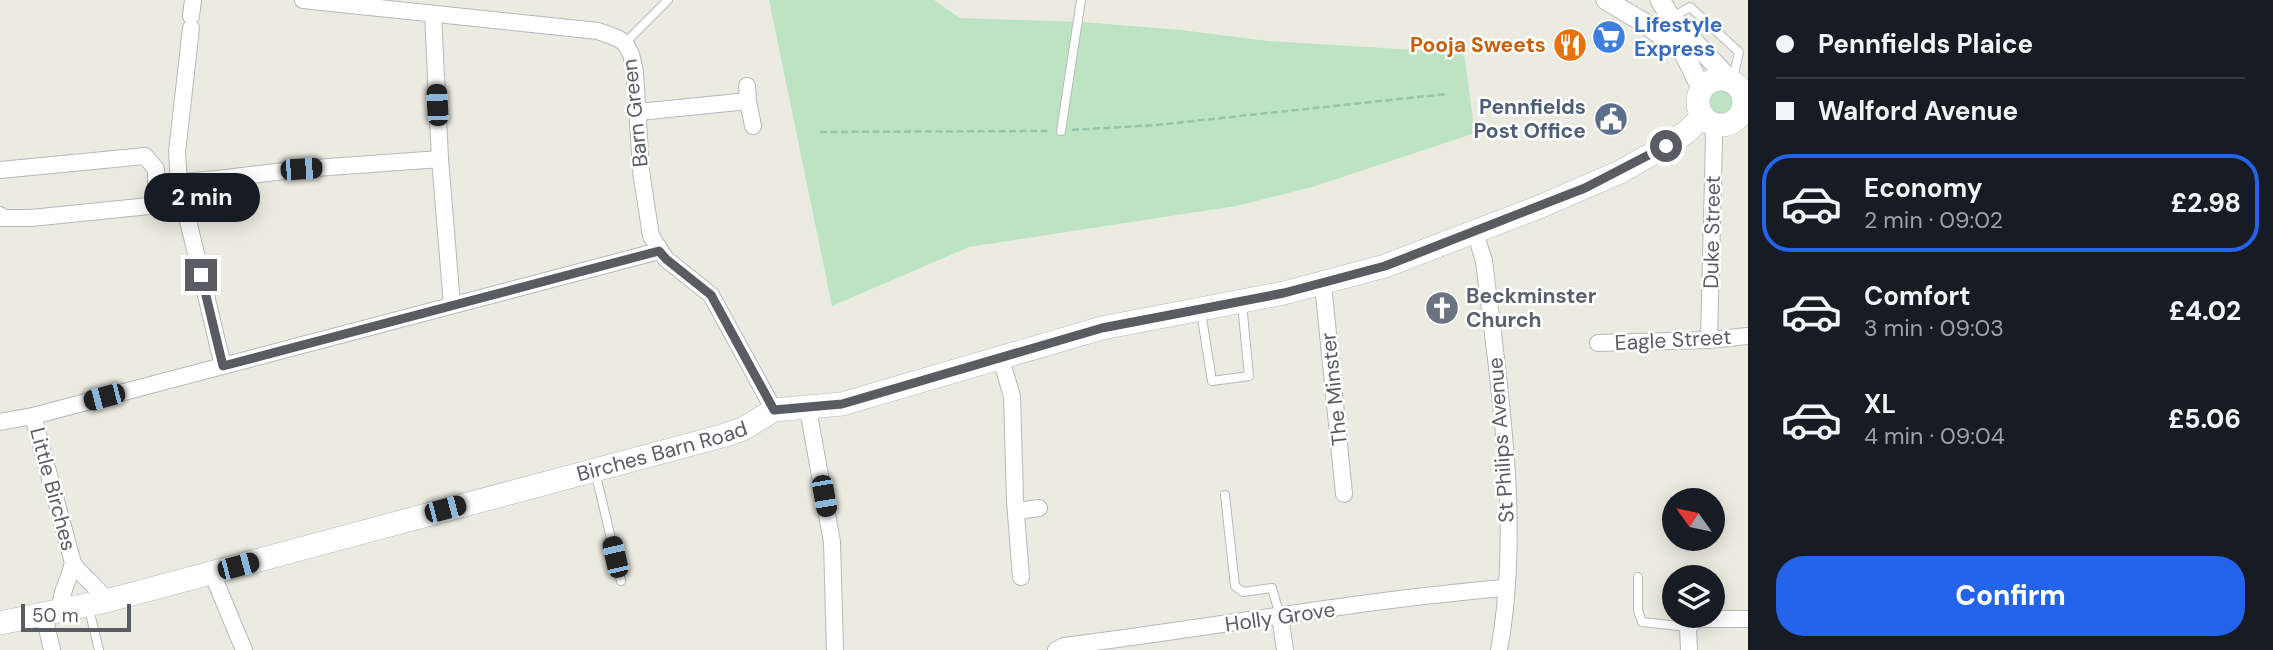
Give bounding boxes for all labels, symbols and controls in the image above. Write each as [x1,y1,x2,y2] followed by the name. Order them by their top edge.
[1634,11,1722,63] place label: Lifestyle Express
[1590,18,1628,56] supermarket icon: Lifestyle Express
[1551,26,1589,64] restaurant icon: Pooja Sweets
[1818,27,2033,61] text: Pennfields Plaice
[1410,31,1546,59] place label: Pooja Sweets
[615,57,655,169] street label: Barn Green
[426,83,449,127] car
[1473,93,1586,145] place label: Pennfields Post Office
[1818,94,2018,128] text: Walford Avenue
[1592,100,1630,138] public building icon: Pennfields Post Office
[1650,130,1682,162] route start
[280,157,323,181] car
[1864,171,1982,205] text: Economy
[1780,172,1843,235] icon: car
[143,174,259,222] callout: 2 min
[1697,175,1727,289] street label: Duke Street
[171,182,233,212] text: 2 min
[2171,186,2241,220] text: £2.98
[1864,205,2003,235] text: 2 min · 09:02
[185,259,217,291] route end
[1864,279,1970,313] text: Comfort
[1780,280,1843,343] icon: car
[1466,282,1597,334] place label: Beckminster Church
[1423,289,1461,327] church icon: Beckminster Church
[2169,294,2241,328] text: £4.02
[1864,313,2004,343] text: 3 min · 09:03
[1614,323,1732,357] street label: Eagle Street
[1314,331,1354,447] street label: The Minster
[1481,356,1521,524] street label: St Philips Avenue
[81,381,128,413] car
[1864,387,1896,421] text: XL
[1780,388,1843,451] icon: car
[2168,402,2241,436] text: £5.06
[574,415,751,488] street label: Birches Barn Road
[1864,421,2005,451] text: 4 min · 09:04
[23,424,83,554] street label: Little Birches
[811,473,838,519] car
[1662,488,1726,551] north arrow
[1662,488,1725,628] map controls
[422,493,469,525] car
[601,534,630,580] car
[215,550,262,582] car
[1776,556,2245,636] button: Confirm
[1662,565,1725,628] button: layers
[1223,595,1337,639] street label: Holly Grove
[21,601,131,633] scale bar
[32,603,79,628] text: 50 m

